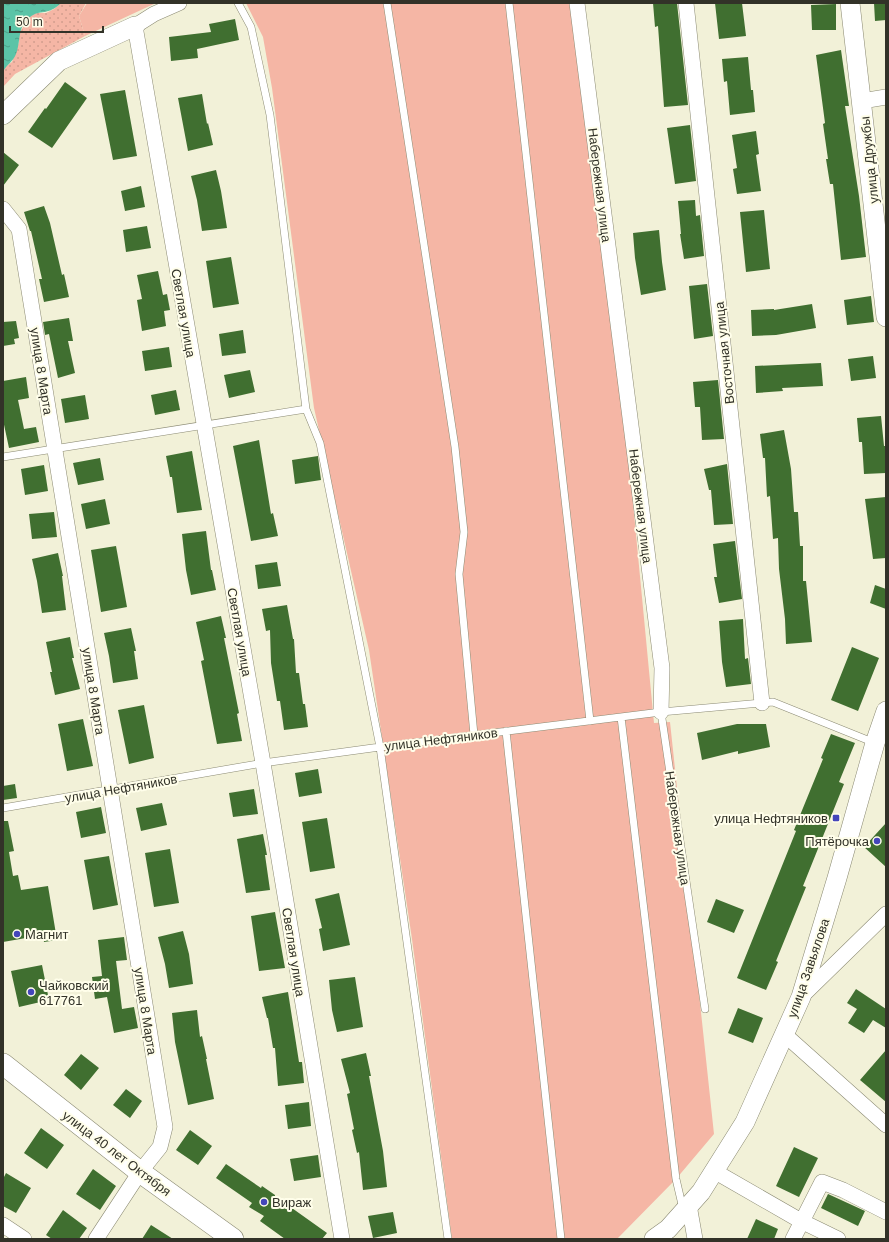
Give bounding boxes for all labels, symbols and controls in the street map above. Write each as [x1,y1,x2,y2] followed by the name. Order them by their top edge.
[10,8,103,34] scale bar
[16,15,43,29] text: 50 m
[857,116,882,204] street label: улица Дружбы
[585,127,614,244] street label: Набережная улица
[168,268,199,359] street label: Светлая улица
[712,300,737,405] street label: Восточная улица
[27,326,56,417] street label: улица 8 Марта
[626,448,655,565] street label: Набережная улица
[224,587,255,678] street label: Светлая улица
[79,646,108,737] street label: улица 8 Марта
[384,725,499,754] street label: улица Нефтяников
[662,770,693,887] street label: Набережная улица
[64,771,179,806] street label: улица Нефтяников
[714,811,828,826] place label: улица Нефтяников
[831,813,841,823] marker: улица Нефтяников
[805,834,870,849] place label: Пятёрочка
[872,836,882,846] marker: Пятёрочка
[279,907,308,998] street label: Светлая улица
[784,916,833,1020] street label: улица Завьялова
[25,927,68,942] place label: Магнит
[12,929,22,939] marker: Магнит
[131,966,160,1057] street label: улица 8 Марта
[39,978,109,1008] place label: Чайковский 617761
[26,987,36,997] marker: Чайковский 617761
[60,1108,174,1199] street label: улица 40 лет Октября
[272,1195,311,1210] place label: Вираж
[259,1197,269,1207] marker: Вираж

